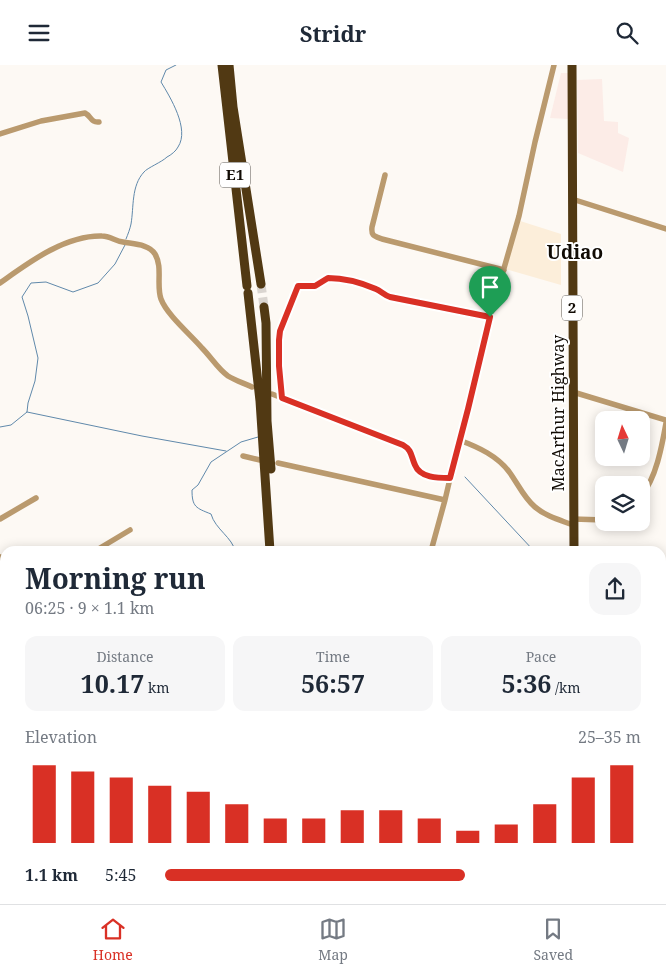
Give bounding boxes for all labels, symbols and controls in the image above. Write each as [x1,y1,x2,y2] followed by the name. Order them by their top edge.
[300,18,366,48] text: Stridr
[25,19,53,47] icon: menu
[613,19,641,47] icon: search
[220,163,250,187] road number: E1
[547,239,603,265] district label: Udiao
[469,266,511,317] pin
[476,273,504,301] icon: arrive
[562,295,582,321] road number: 2
[547,334,569,491] street label: MacArthur Highway
[595,411,650,466] north arrow
[595,411,650,531] map controls
[595,476,650,531] button: layers
[25,559,206,597] text: Morning run
[589,563,641,615] button: share
[25,597,154,619] text: 06:25 · 9 × 1.1 km
[96,647,154,666] text: Distance
[316,647,350,666] text: Time
[526,647,556,666] text: Pace
[81,666,144,700] text: 10.17
[301,666,365,700] text: 56:57
[501,666,551,700] text: 5:36
[144,678,169,697] text: km
[551,678,581,697] text: /km
[25,726,97,748] text: Elevation
[578,726,641,748] text: 25–35 m
[25,864,78,886] text: 1.1 km
[105,864,136,886] text: 5:45
[93,915,133,964] tab: Home
[318,915,348,964] tab: Map
[533,915,573,964] tab: Saved

